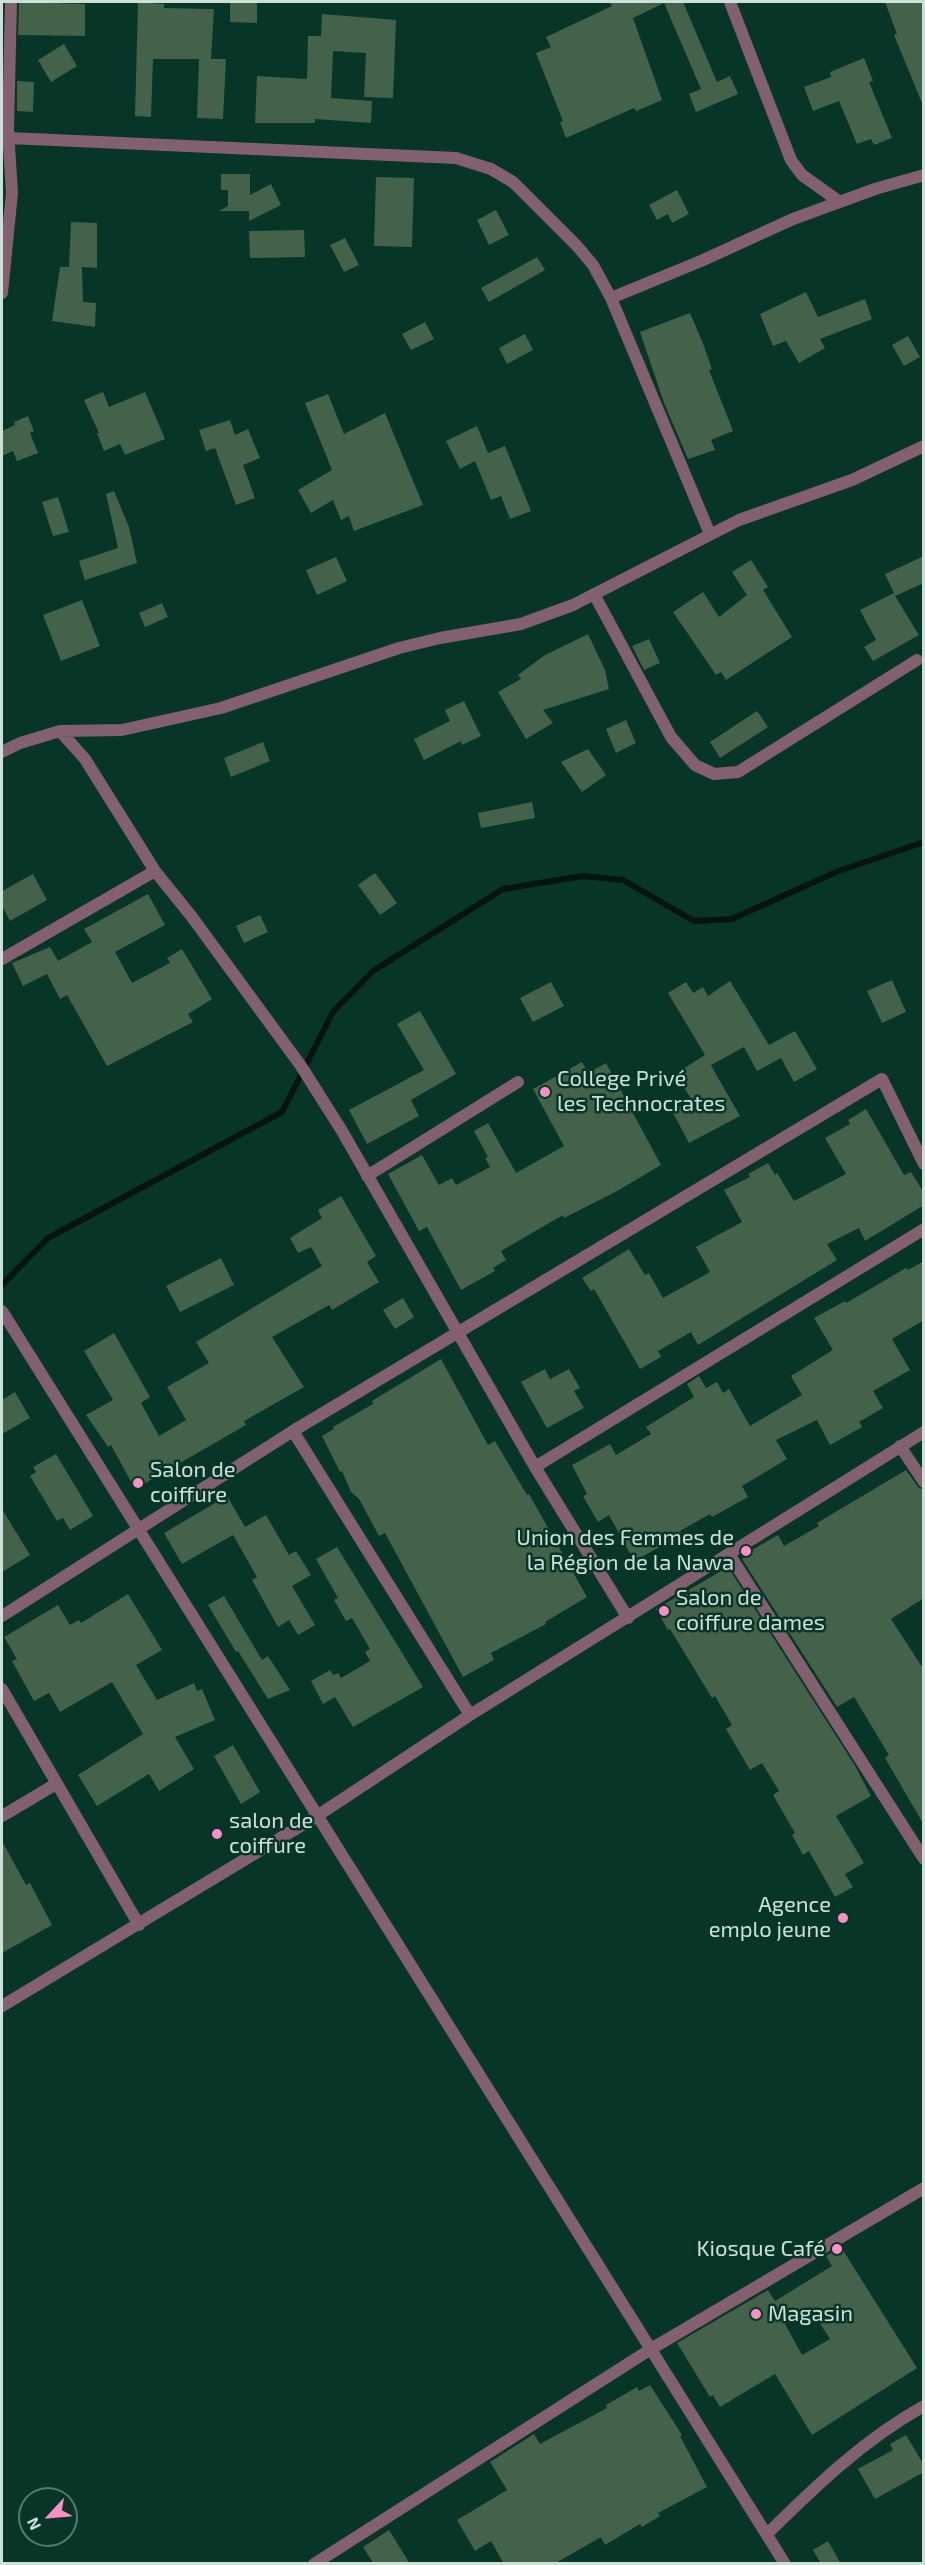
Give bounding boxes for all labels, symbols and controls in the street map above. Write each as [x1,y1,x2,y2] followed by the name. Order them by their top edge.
[557,1066,725,1118] place label: College Privé les Technocrates
[538,1085,552,1099] marker: College Privé les Technocrates
[150,1457,236,1508] place label: Salon de coiffure
[131,1476,145,1490] marker: Salon de coiffure
[516,1525,734,1576] place label: Union des Femmes de la Région de la Nawa
[739,1544,753,1558] marker: Union des Femmes de la Région de la Nawa
[676,1585,825,1636] place label: Salon de coiffure dames
[657,1604,671,1618] marker: Salon de coiffure dames
[229,1808,313,1860] place label: salon de coiffure
[210,1827,224,1841] marker: salon de coiffure
[709,1892,831,1944] place label: Agence emplo jeune
[836,1911,850,1925] marker: Agence emplo jeune
[696,2236,825,2262] place label: Kiosque Café
[830,2242,844,2256] marker: Kiosque Café
[768,2301,853,2327] place label: Magasin
[749,2307,763,2321] marker: Magasin
[18,2487,78,2547] north arrow
[22,2515,44,2534] text: N

